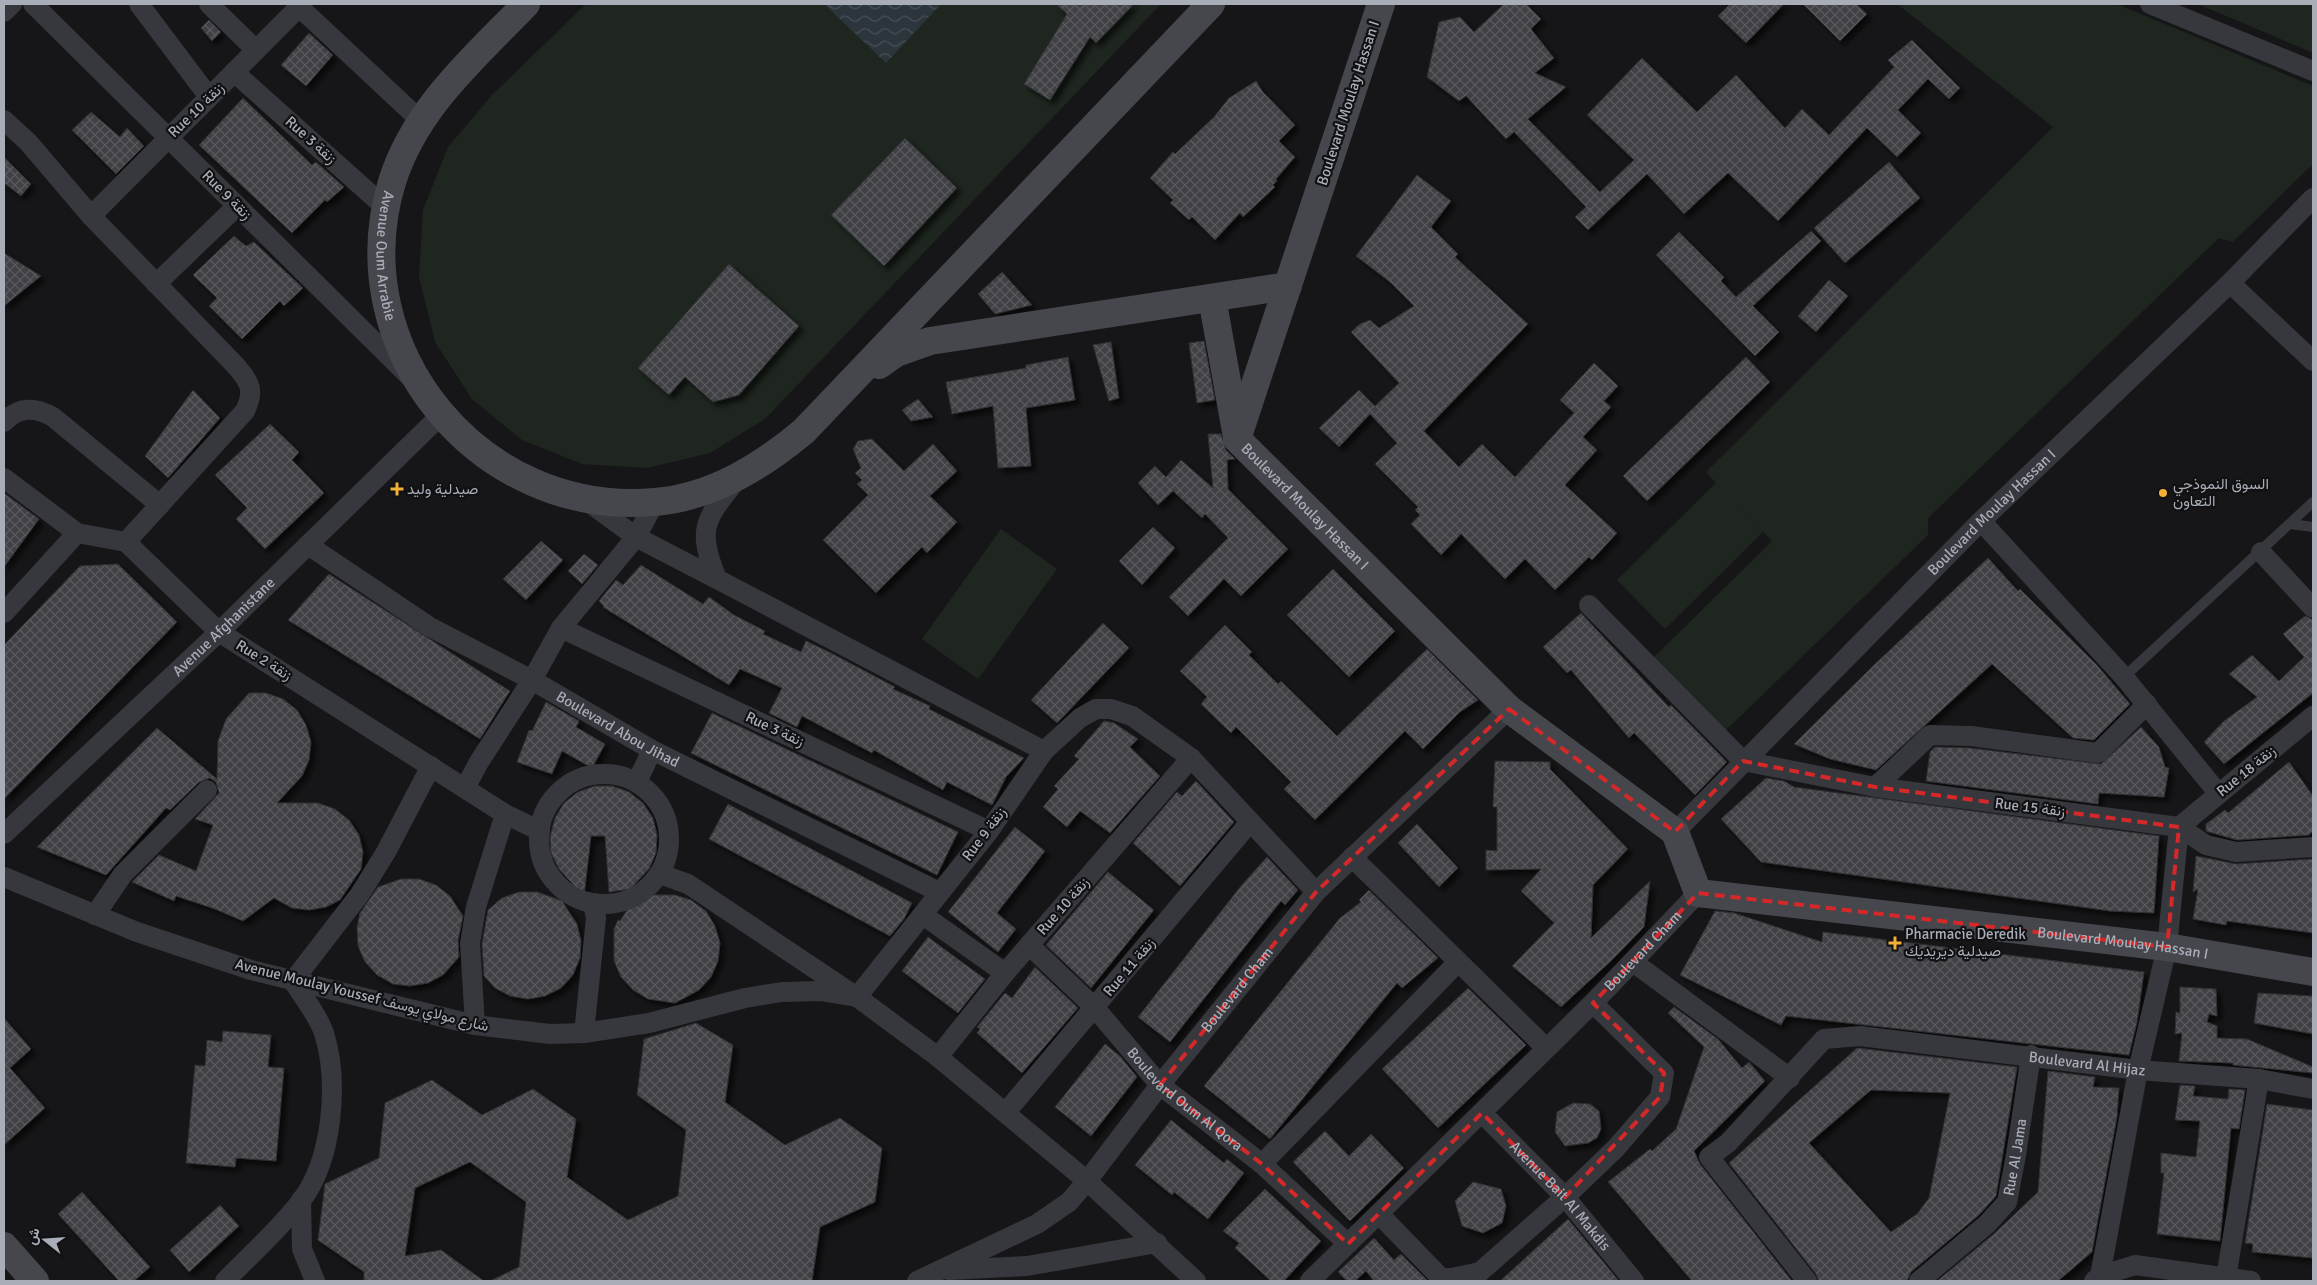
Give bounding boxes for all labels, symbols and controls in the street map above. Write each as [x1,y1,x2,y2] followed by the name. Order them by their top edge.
[1313,18,1383,188] street label: Boulevard Moulay Hassan I
[164,79,228,141] street label: Rue 10 زنقة
[282,112,340,168] street label: Rue 3 زنقة
[198,166,256,224] street label: Rue 9 زنقة
[372,189,400,323] street label: Avenue Oum Arrabie
[1237,439,1373,574] street label: Boulevard Moulay Hassan I
[1924,445,2059,579] street label: Boulevard Moulay Hassan I
[2173,475,2269,510] place label: السوق النموذجي التعاون
[407,480,478,498] place label: صيدلية وليد
[391,483,403,495] marker: صيدلية وليد
[2157,487,2169,499] marker: السوق النموذجي التعاون
[169,573,279,680] street label: Avenue Afghanistane
[233,636,295,684] street label: Rue 2 زنقة
[553,687,682,771] street label: Boulevard Abou Jihad
[743,708,807,750] street label: Rue 3 زنقة
[2213,742,2279,800] street label: Rue 18 زنقة
[1994,794,2066,820] street label: Rue 15 زنقة
[958,804,1010,864] street label: Rue 9 زنقة
[1033,873,1093,939] street label: Rue 10 زنقة
[1600,907,1686,995] street label: Boulevard Cham
[2036,923,2210,963] street label: Boulevard Moulay Hassan I
[1905,925,2026,960] place label: Pharmacie Deredik صيدلية ديريديك
[1099,934,1159,1000] street label: Rue 11 زنقة
[1889,937,1901,949] marker: Pharmacie Deredik صيدلية ديريديك
[1197,943,1277,1036] street label: Boulevard Cham
[232,955,491,1039] street label: Avenue Moulay Youssef شارع مولاي يوسف
[1123,1044,1246,1155] street label: Boulevard Oum Al Qora
[2028,1048,2146,1080] street label: Boulevard Al Hijaz
[1999,1117,2030,1197] street label: Rue Al Jama
[1506,1137,1615,1255] street label: Avenue Bait Al Makdis
[20,1215,70,1265] north arrow
[22,1226,44,1247] text: ش

